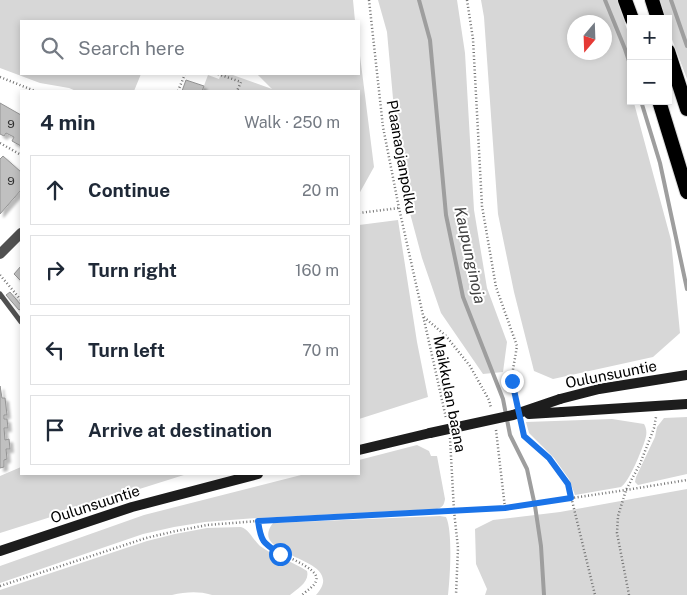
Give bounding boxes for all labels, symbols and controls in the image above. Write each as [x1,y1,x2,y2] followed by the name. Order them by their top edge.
[567,15,612,60] north arrow
[627,15,672,105] map controls
[627,15,672,60] button: +
[20,20,360,75] search box
[38,34,66,62] icon: search
[78,37,185,59] text: Search here
[627,60,672,105] button: −
[384,99,420,215] street label: Plaanaojanpolku
[40,110,95,135] text: 4 min
[244,113,340,132] text: Walk · 250 m
[7,117,15,131] house number: 9
[7,174,15,188] house number: 9
[41,176,69,204] icon: ahead
[88,179,170,201] text: Continue
[302,181,339,200] text: 20 m
[450,205,490,305] water label: Kaupunginoja
[41,256,69,284] icon: right
[88,259,177,281] text: Turn right
[295,261,339,280] text: 160 m
[430,334,470,454] street label: Maikkulan baana
[41,336,69,364] icon: left
[88,339,165,361] text: Turn left
[302,341,339,360] text: 70 m
[564,357,658,391] street label: Oulunsuuntie
[501,370,524,393] route end
[41,416,69,444] icon: arrive
[88,419,272,441] text: Arrive at destination
[48,482,142,526] street label: Oulunsuuntie
[269,543,292,566] route start

